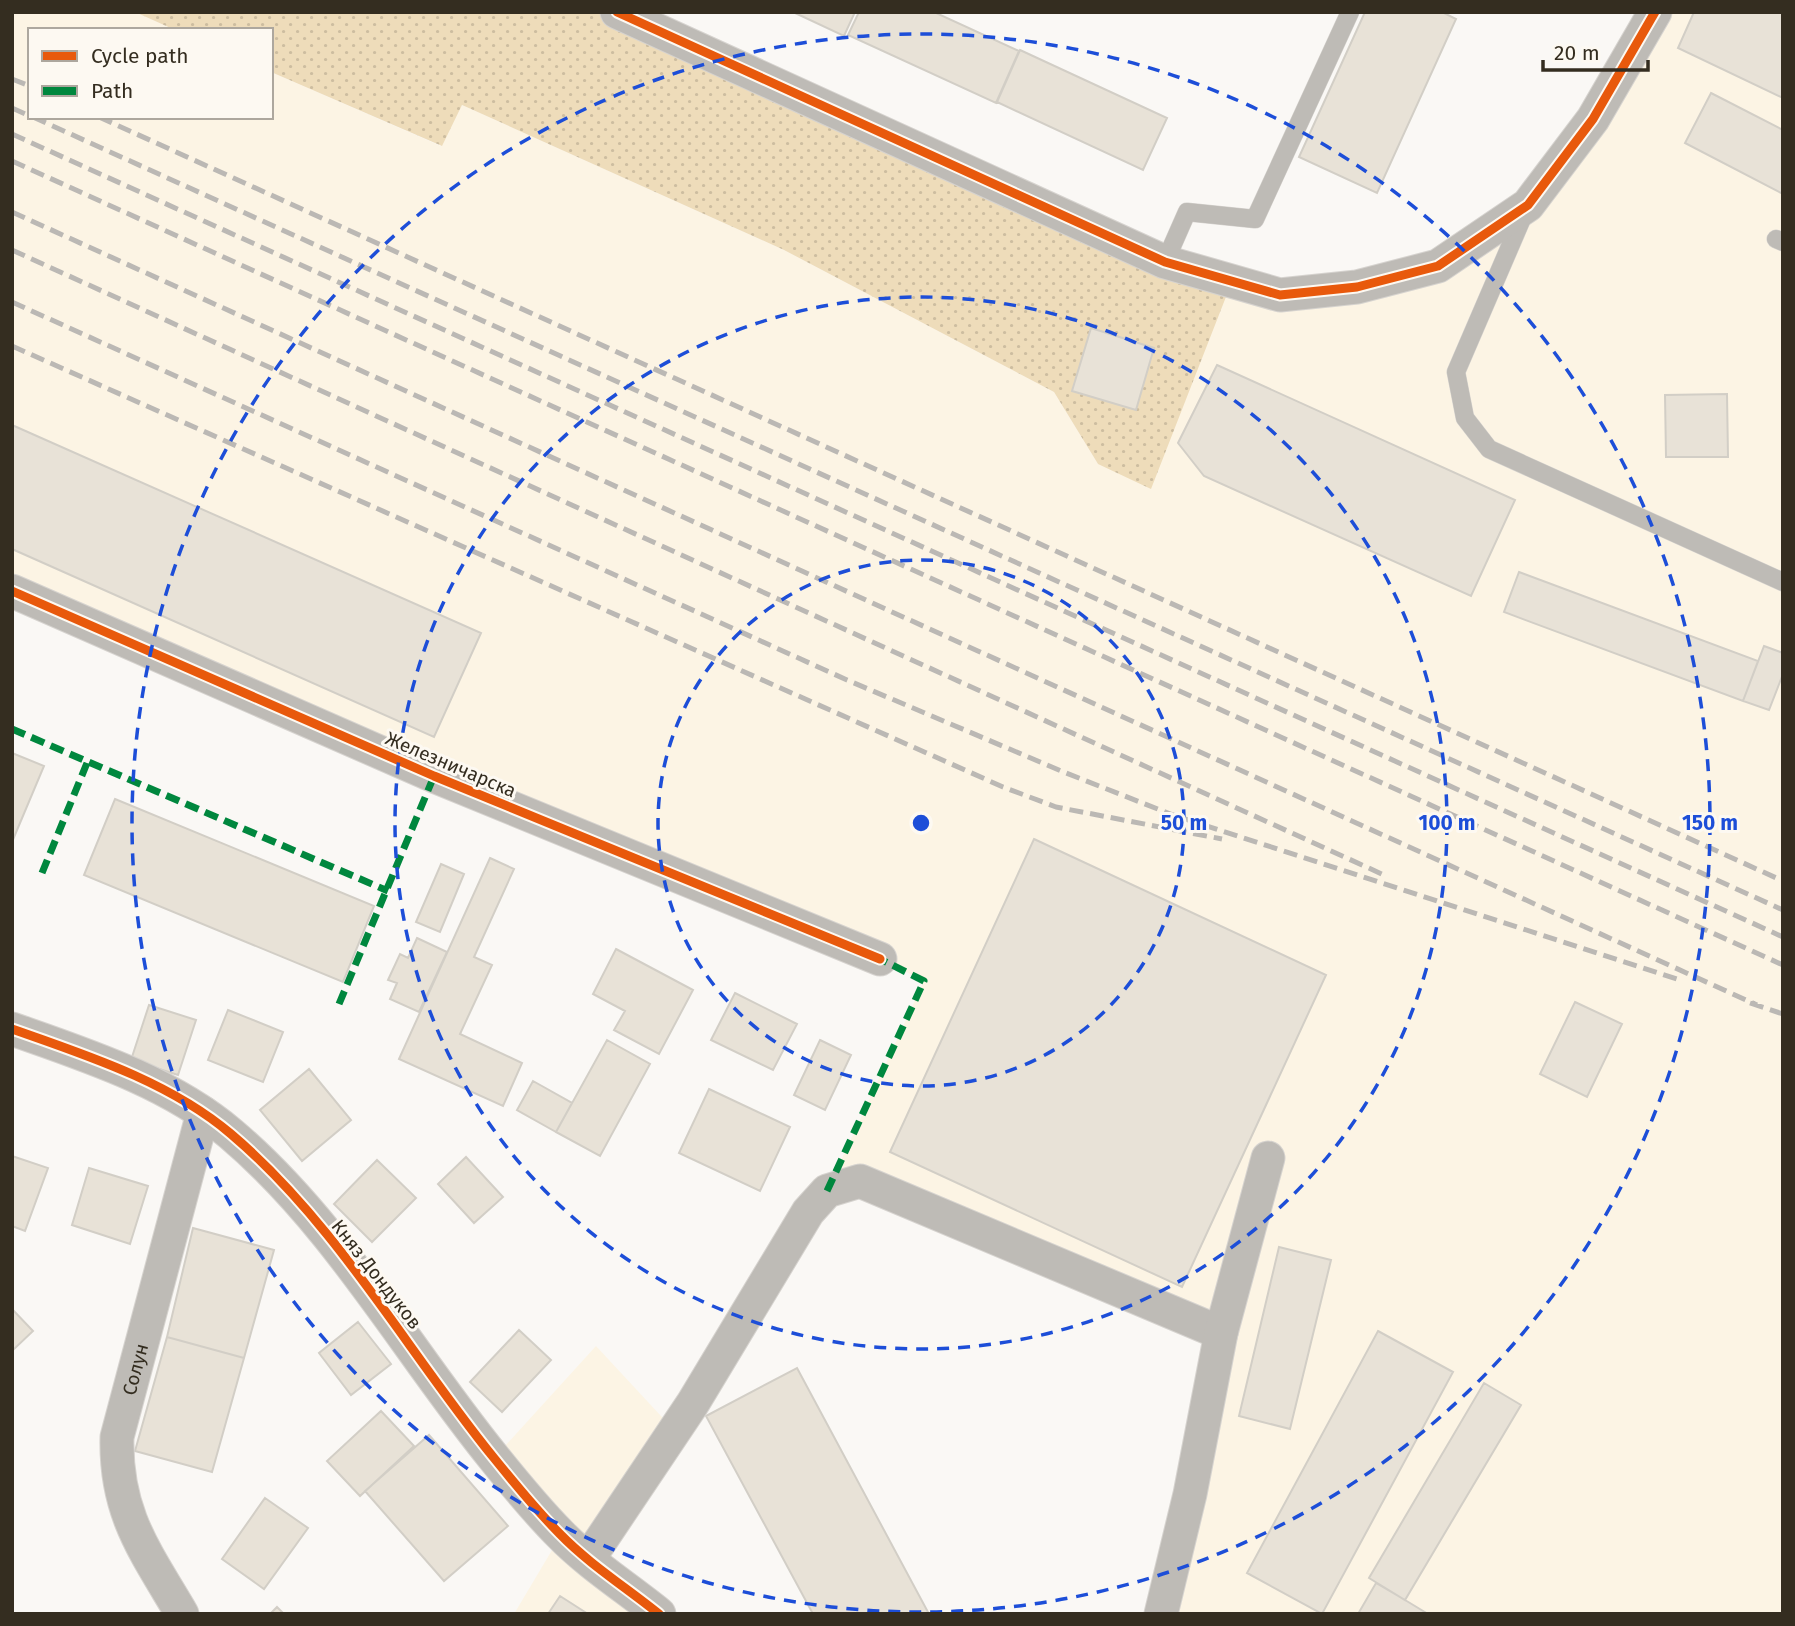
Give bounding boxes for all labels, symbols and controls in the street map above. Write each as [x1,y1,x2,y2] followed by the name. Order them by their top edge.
[28,28,273,119] legend
[1543,28,1648,72] scale bar
[1554,40,1600,66] text: 20 m
[91,43,189,69] text: Cycle path
[91,78,133,104] text: Path
[382,727,520,802] street label: Железничарска
[1161,810,1207,836] text: 50 m
[1418,810,1476,836] text: 100 m
[1682,810,1738,836] text: 150 m
[909,811,933,835] centre of rings
[327,1215,427,1334] street label: Княз Дондуков
[118,1341,153,1398] street label: Солун

